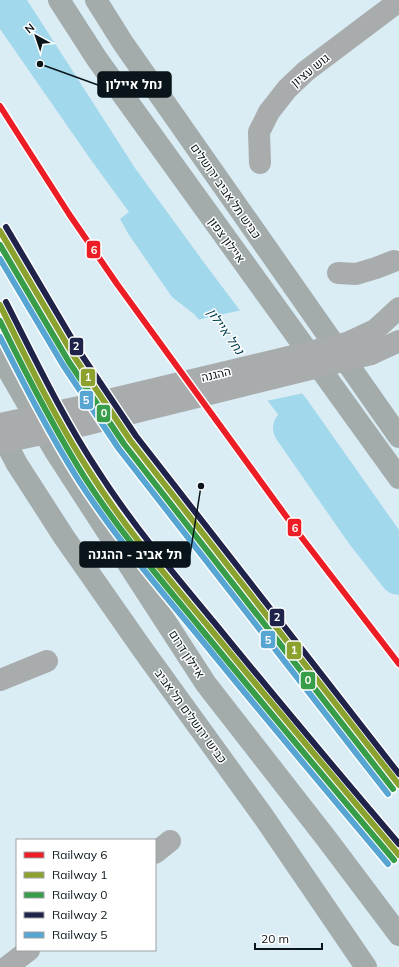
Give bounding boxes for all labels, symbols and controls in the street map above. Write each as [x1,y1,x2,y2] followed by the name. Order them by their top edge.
[16,16,56,56] north arrow
[22,20,37,36] text: N
[288,50,332,90] street label: גוש עציון
[98,72,171,97] callout: נחל איילון
[106,76,162,92] text: נחל איילון
[187,140,265,242] street label: כביש תל אביב ירושלים
[206,214,249,266] street label: איילון צפון
[86,240,101,259] line badge: 6
[91,243,98,257] text: 6
[204,305,249,358] water label: נחל איילון
[69,337,84,356] line badge: 2
[73,339,80,353] text: 2
[200,363,232,385] street label: ההגנה
[80,368,96,387] line badge: 1
[85,370,92,384] text: 1
[79,390,94,410] line badge: 5
[83,393,90,407] text: 5
[96,404,111,423] line badge: 0
[101,406,108,420] text: 0
[287,518,302,537] line badge: 6
[292,521,299,535] text: 6
[80,542,190,567] callout: תל אביב - ההגנה
[88,546,182,562] text: תל אביב - ההגנה
[269,608,285,627] line badge: 2
[274,610,281,624] text: 2
[166,627,208,681] street label: איילון דרום
[260,630,276,649] line badge: 5
[265,633,272,647] text: 5
[286,641,302,660] line badge: 1
[291,643,298,657] text: 1
[152,666,230,766] street label: כביש ירושלים תל אביב
[300,671,316,690] line badge: 0
[305,673,312,687] text: 0
[16,839,156,951] legend
[52,847,107,862] text: Railway 6
[52,867,107,882] text: Railway 1
[52,887,107,902] text: Railway 0
[52,907,107,922] text: Railway 2
[255,925,322,951] scale bar
[52,927,107,942] text: Railway 5
[261,931,289,946] text: 20 m

